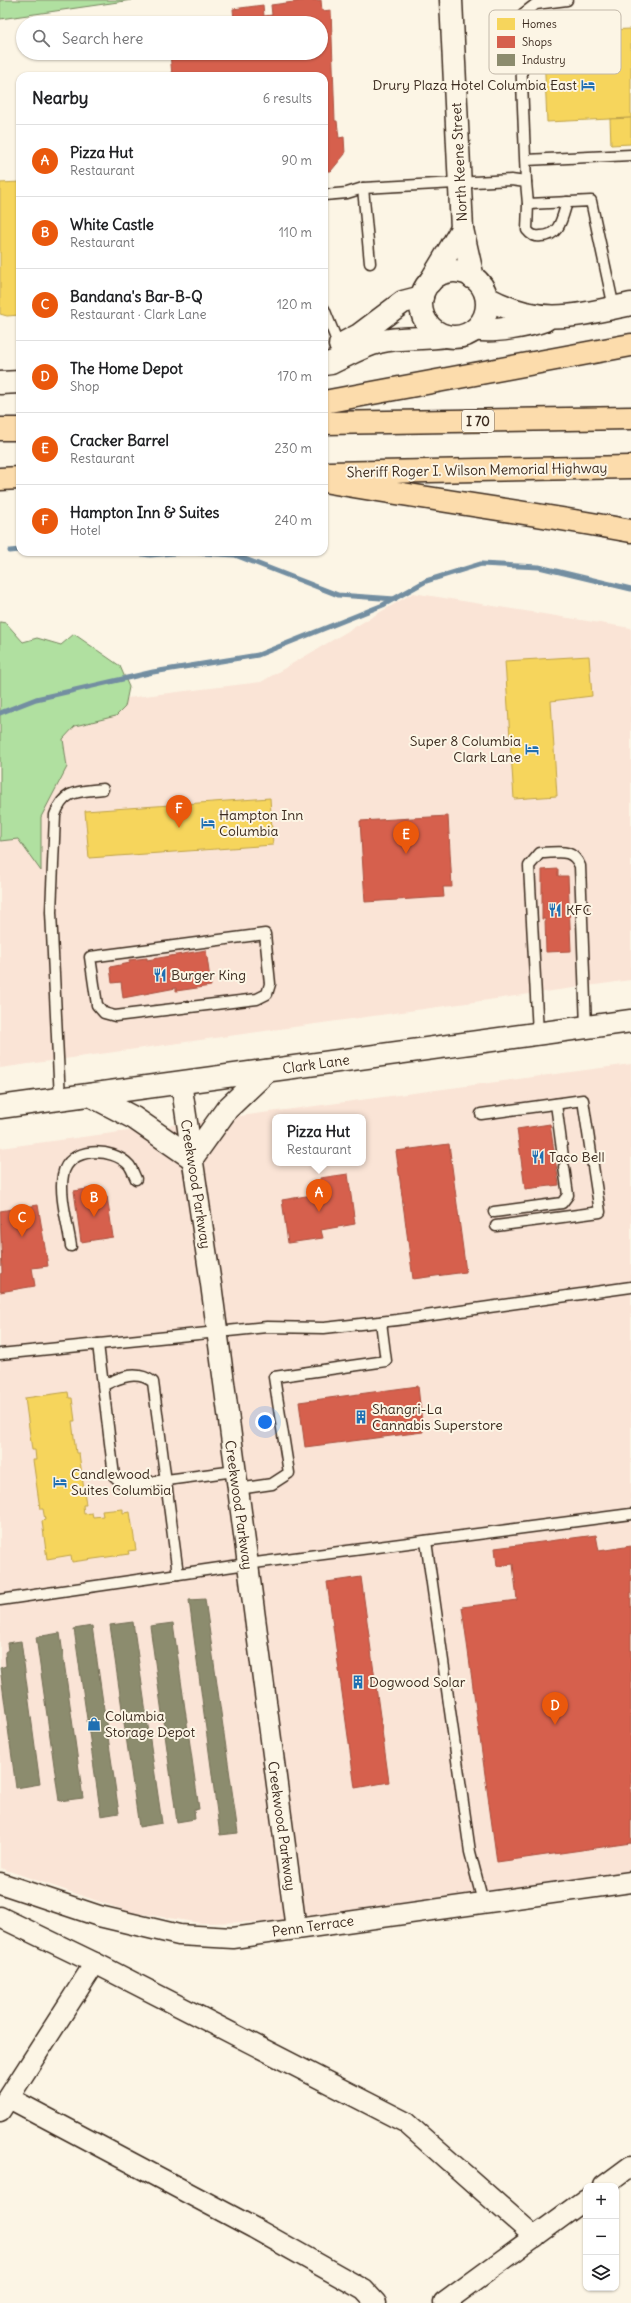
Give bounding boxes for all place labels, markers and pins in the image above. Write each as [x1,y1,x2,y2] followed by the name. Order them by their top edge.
[373,76,577,94] place label: Drury Plaza Hotel Columbia East
[580,77,596,93] hotel icon: Drury Plaza Hotel Columbia East
[410,732,521,766] place label: Super 8 Columbia Clark Lane
[524,741,540,757] hotel icon: Super 8 Columbia Clark Lane
[166,795,192,828] pin: F
[219,806,303,840] place label: Hampton Inn Columbia
[200,815,216,831] hotel icon: Hampton Inn Columbia
[393,821,419,854] pin: E
[566,901,592,919] place label: KFC
[547,902,563,918] restaurant icon: KFC
[171,966,246,984] place label: Burger King
[152,967,168,983] restaurant icon: Burger King
[549,1148,605,1166] place label: Taco Bell
[530,1149,546,1165] restaurant icon: Taco Bell
[306,1179,332,1212] pin: A
[81,1184,107,1217] pin: B
[9,1204,35,1237] pin: C
[372,1400,503,1434] place label: Shangri-La Cannabis Superstore
[353,1409,369,1425] building icon: Shangri-La Cannabis Superstore
[71,1465,171,1499] place label: Candlewood Suites Columbia
[52,1474,68,1490] hotel icon: Candlewood Suites Columbia
[369,1673,466,1691] place label: Dogwood Solar
[350,1674,366,1690] building icon: Dogwood Solar
[542,1692,568,1725] pin: D
[105,1707,196,1741] place label: Columbia Storage Depot
[86,1716,102,1732] shop icon: Columbia Storage Depot

